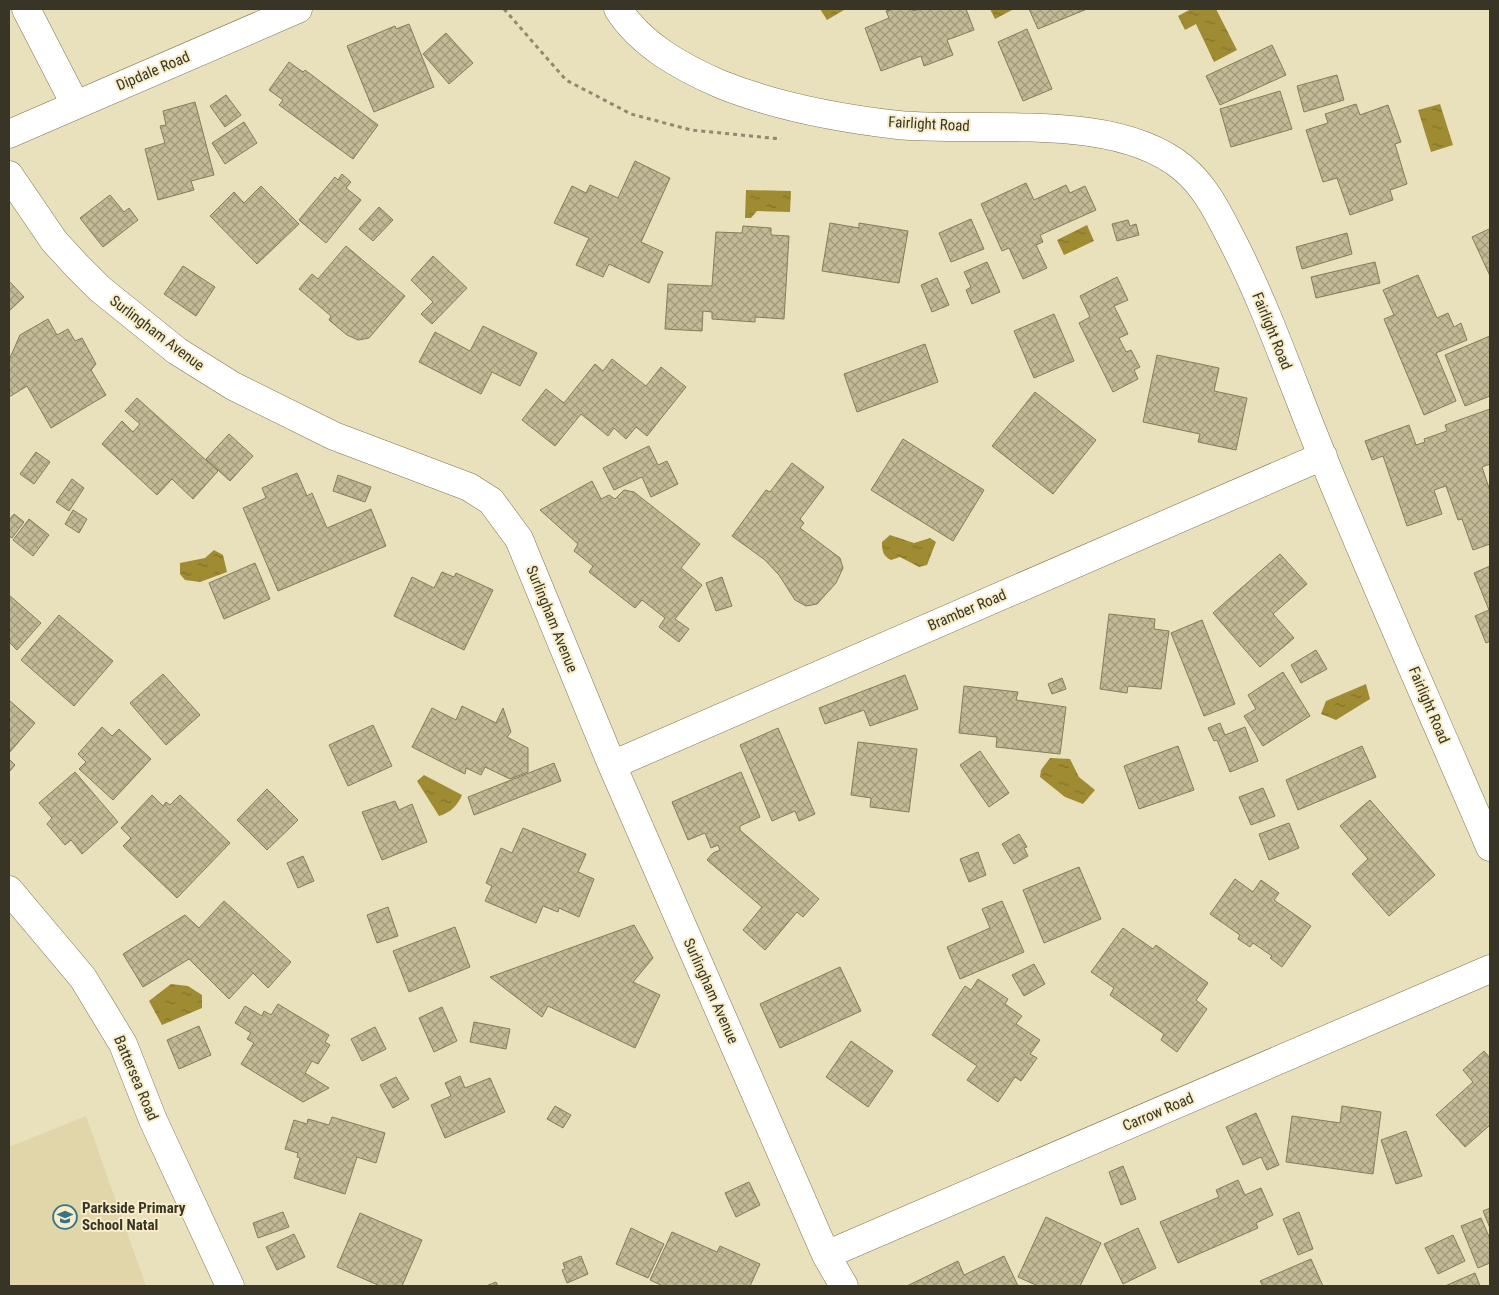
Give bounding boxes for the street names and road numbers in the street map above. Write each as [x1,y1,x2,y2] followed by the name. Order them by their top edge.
[114,47,192,95] street label: Dipdale Road
[888,113,970,135] street label: Fairlight Road
[1248,290,1296,372] street label: Fairlight Road
[106,292,208,374] street label: Surlingham Avenue
[522,563,582,675] street label: Surlingham Avenue
[925,585,1009,635] street label: Bramber Road
[1405,664,1453,746] street label: Fairlight Road
[680,935,742,1047] street label: Surlingham Avenue
[110,1033,162,1123] street label: Battersea Road
[1120,1089,1196,1135] street label: Carrow Road

